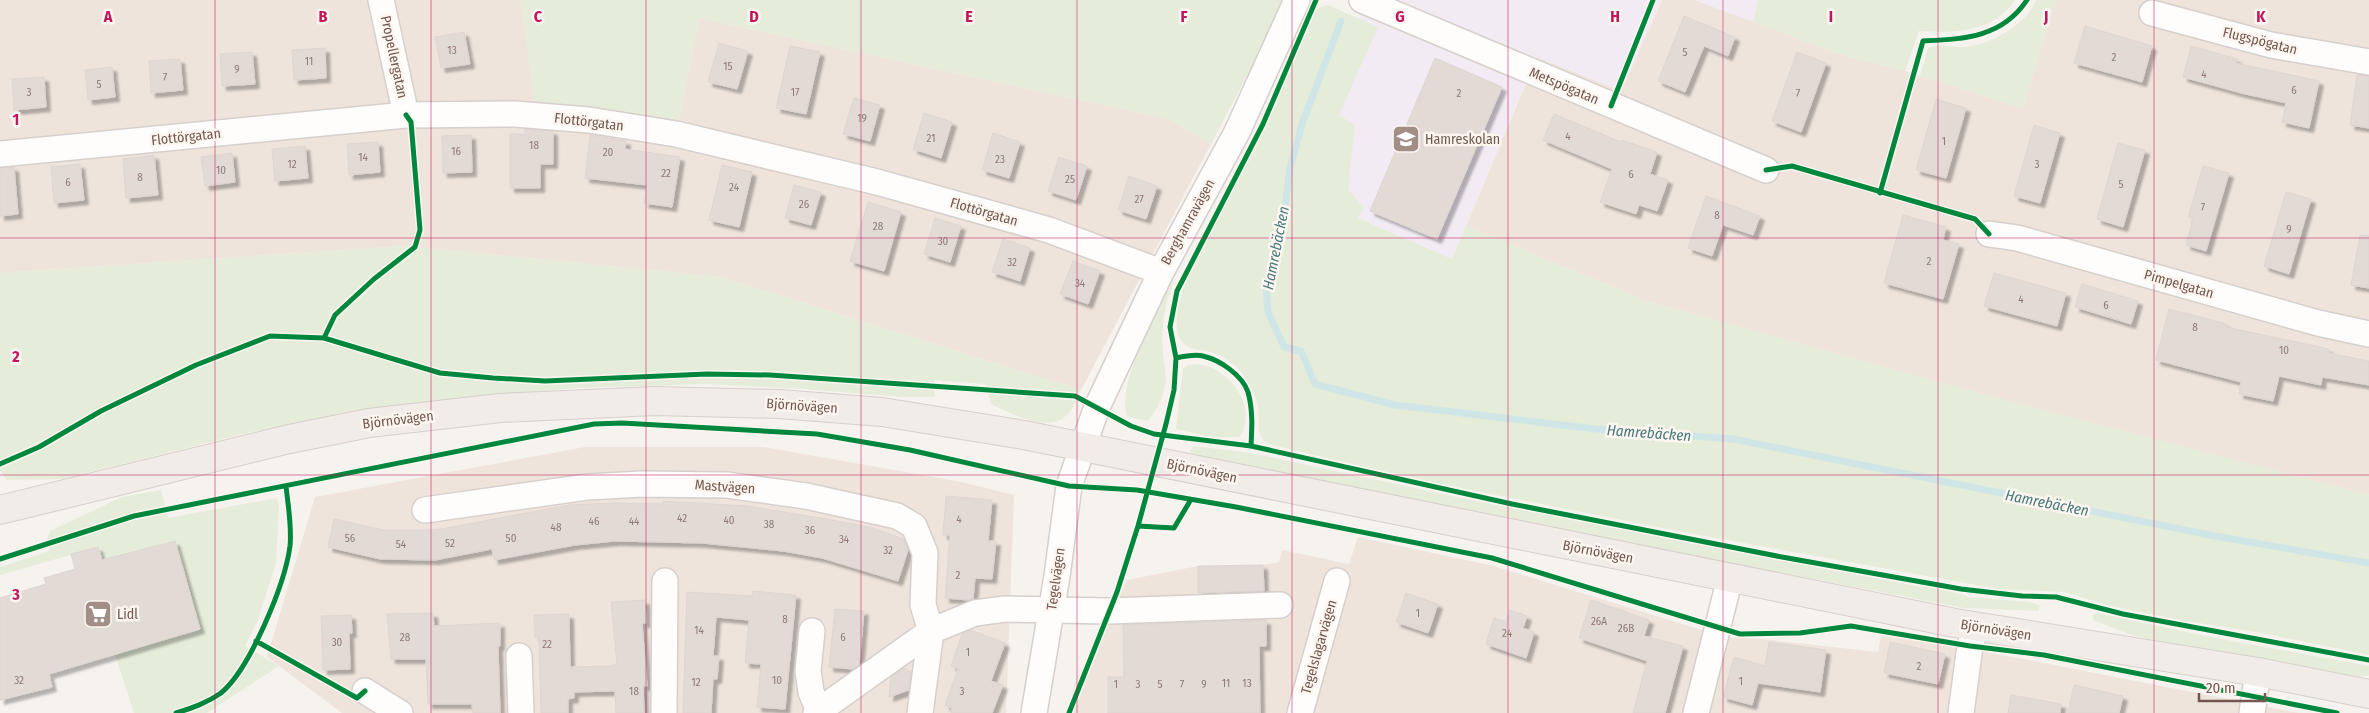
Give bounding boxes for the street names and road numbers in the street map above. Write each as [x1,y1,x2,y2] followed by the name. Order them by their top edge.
[377,14,411,100] street label: Propellergatan
[2221,24,2299,58] street label: Flugspögatan
[1527,64,1601,108] street label: Metspögatan
[553,109,625,135] street label: Flottörgatan
[150,125,222,149] street label: Flottörgatan
[1157,176,1219,268] street label: Berghamravägen
[948,194,1020,230] street label: Flottörgatan
[2142,266,2216,302] street label: Pimpelgatan
[766,395,838,417] street label: Björnövägen
[361,407,435,433] street label: Björnövägen
[1165,455,1239,487] street label: Björnövägen
[694,476,756,498] street label: Mastvägen
[1561,537,1635,567] street label: Björnövägen
[1043,547,1069,611] street label: Tegelvägen
[1297,598,1341,696] street label: Tegelslagarvägen
[1959,616,2033,644] street label: Björnövägen

